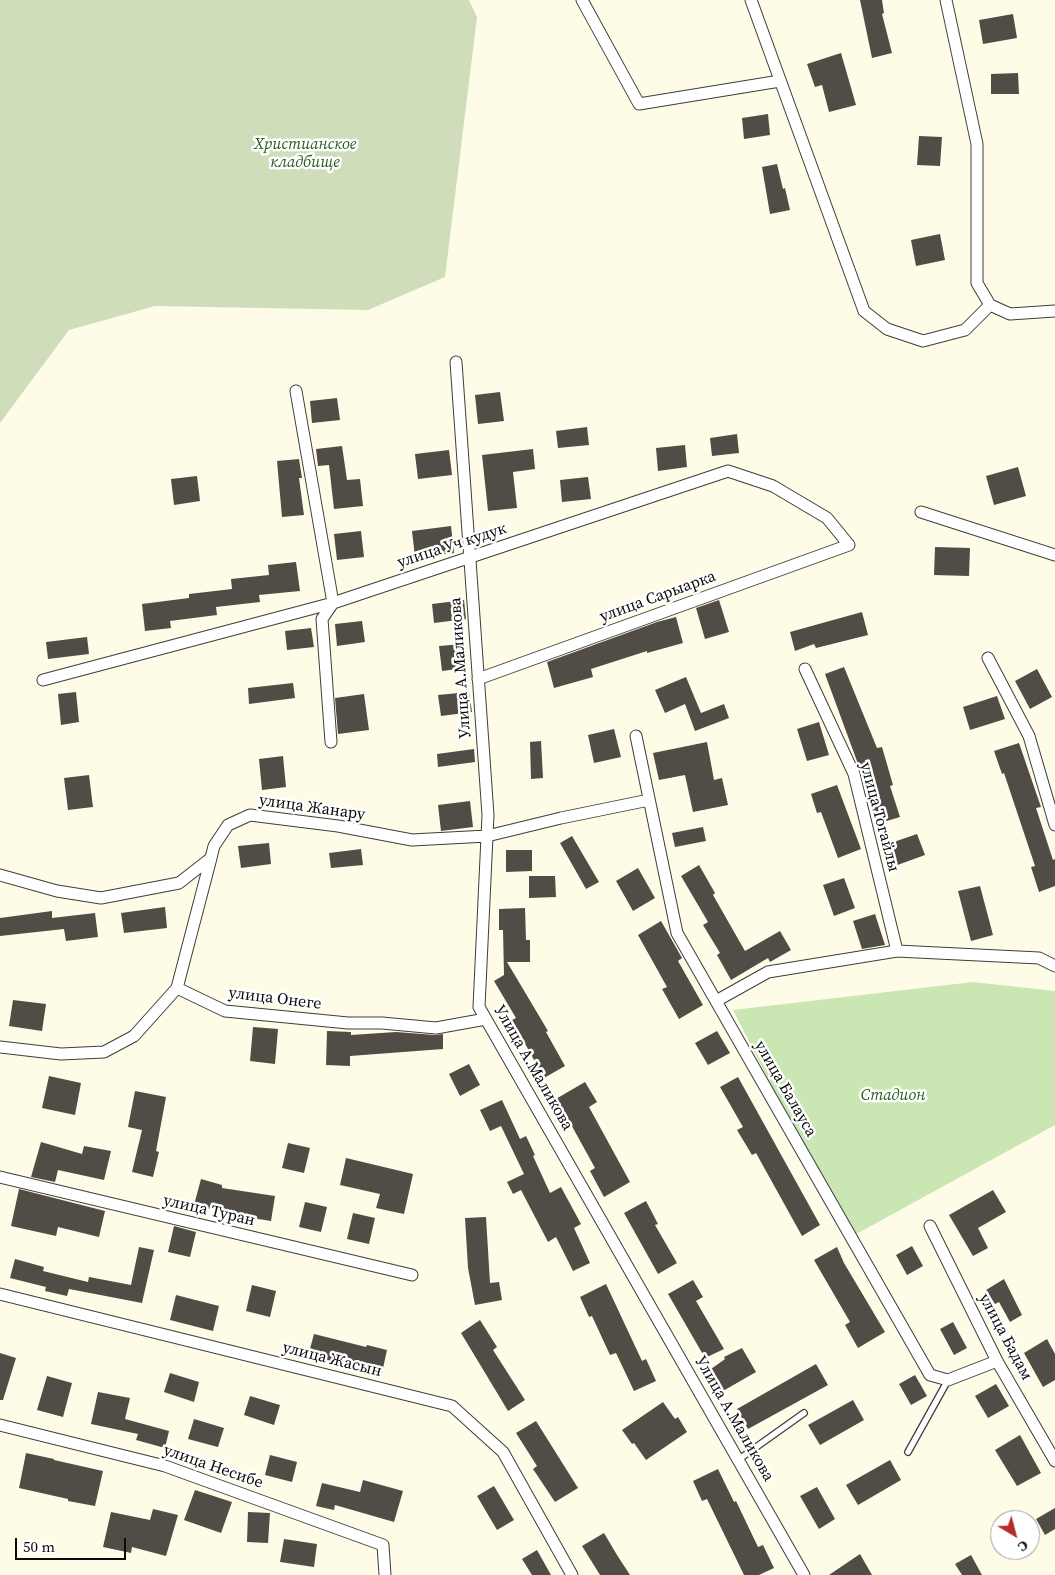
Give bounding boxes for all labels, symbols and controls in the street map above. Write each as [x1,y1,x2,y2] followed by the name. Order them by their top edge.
[254,135,356,173] park label: Христианское кладбище
[395,519,509,573] street label: улица Уч кудук
[597,567,719,627] street label: улица Сарыарка
[446,597,476,739] street label: Улица А.Маликова
[855,760,903,874] street label: улица Тогайлы
[258,791,366,825] street label: улица Жанару
[227,984,323,1014] street label: улица Онеге
[489,1002,577,1134] street label: Улица А.Маликова
[750,1038,820,1140] street label: улица Балауса
[861,1086,925,1106] park label: Стадион
[161,1191,257,1231] street label: улица Туран
[974,1290,1036,1384] street label: улица Бадам
[280,1338,384,1382] street label: улица Жасын
[690,1353,778,1485] street label: Улица А.Маликова
[161,1441,265,1493] street label: улица Несибе
[990,1510,1040,1560] north arrow
[18,1528,129,1560] scale bar
[23,1536,55,1557] text: 50 m
[1014,1536,1033,1557] text: С

